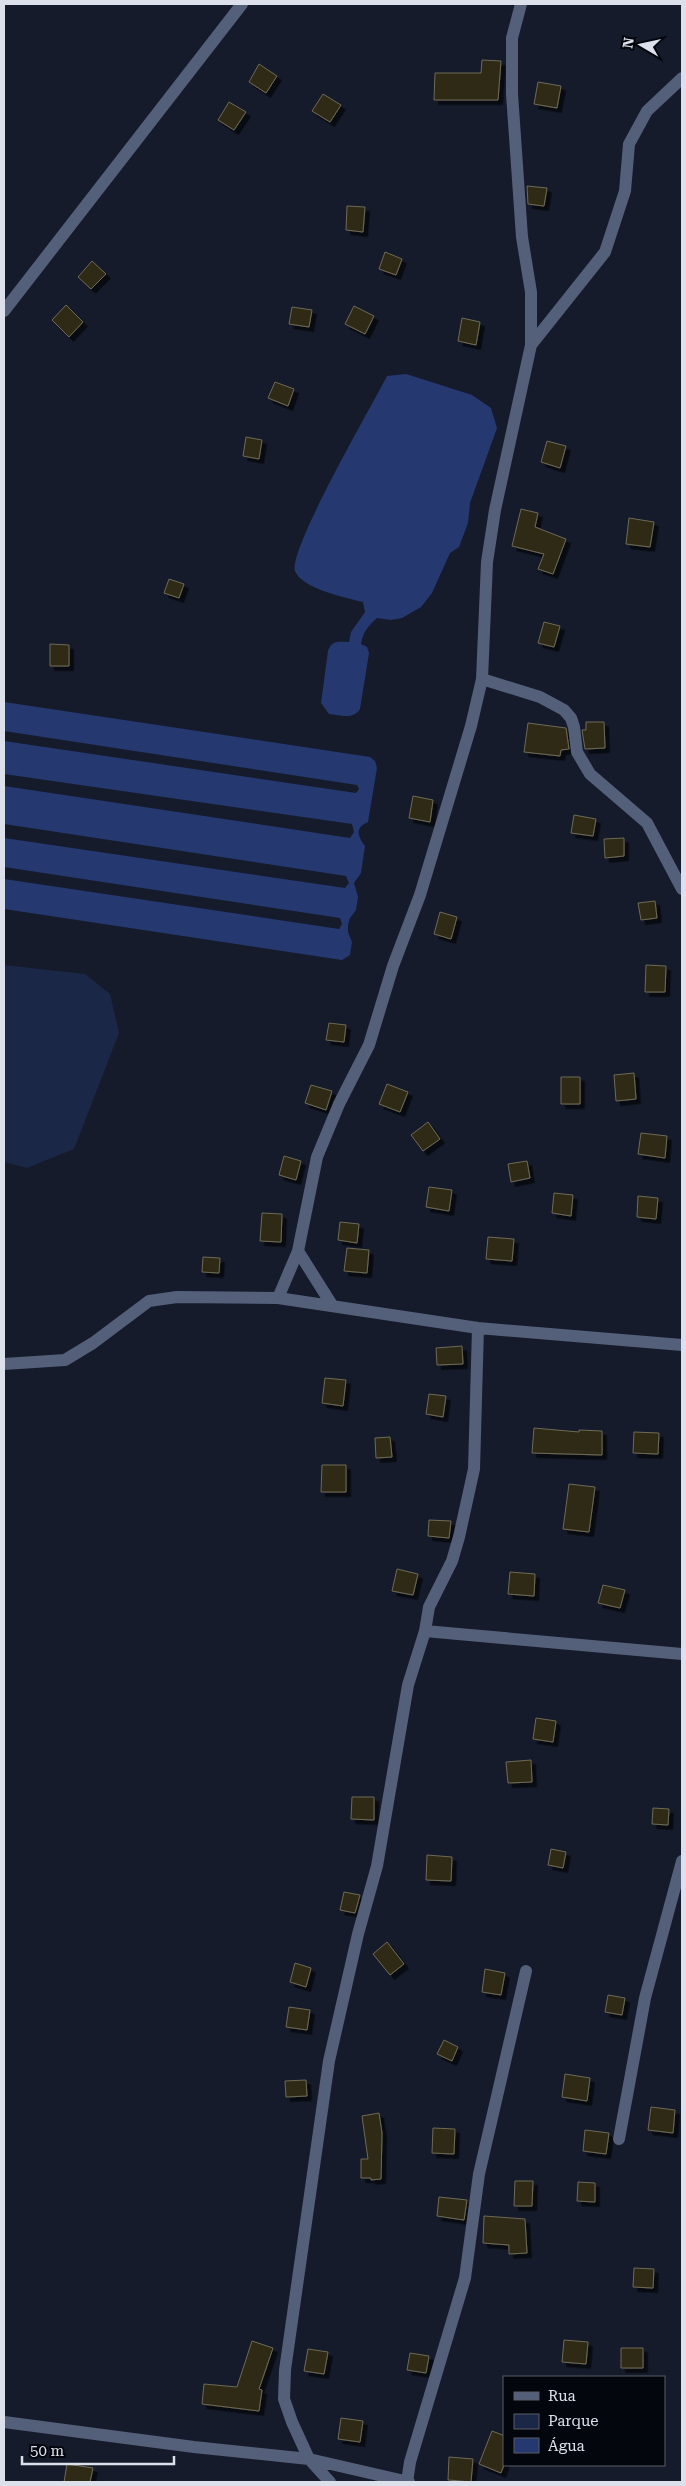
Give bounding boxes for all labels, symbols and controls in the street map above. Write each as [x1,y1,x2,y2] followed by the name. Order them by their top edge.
[616,20,666,70] north arrow
[619,36,637,50] text: N
[503,2376,666,2466] legend
[548,2387,576,2405] text: Rua
[548,2412,599,2430] text: Parque
[22,2434,175,2466] scale bar
[548,2437,585,2455] text: Água
[30,2442,65,2460] text: 50 m

